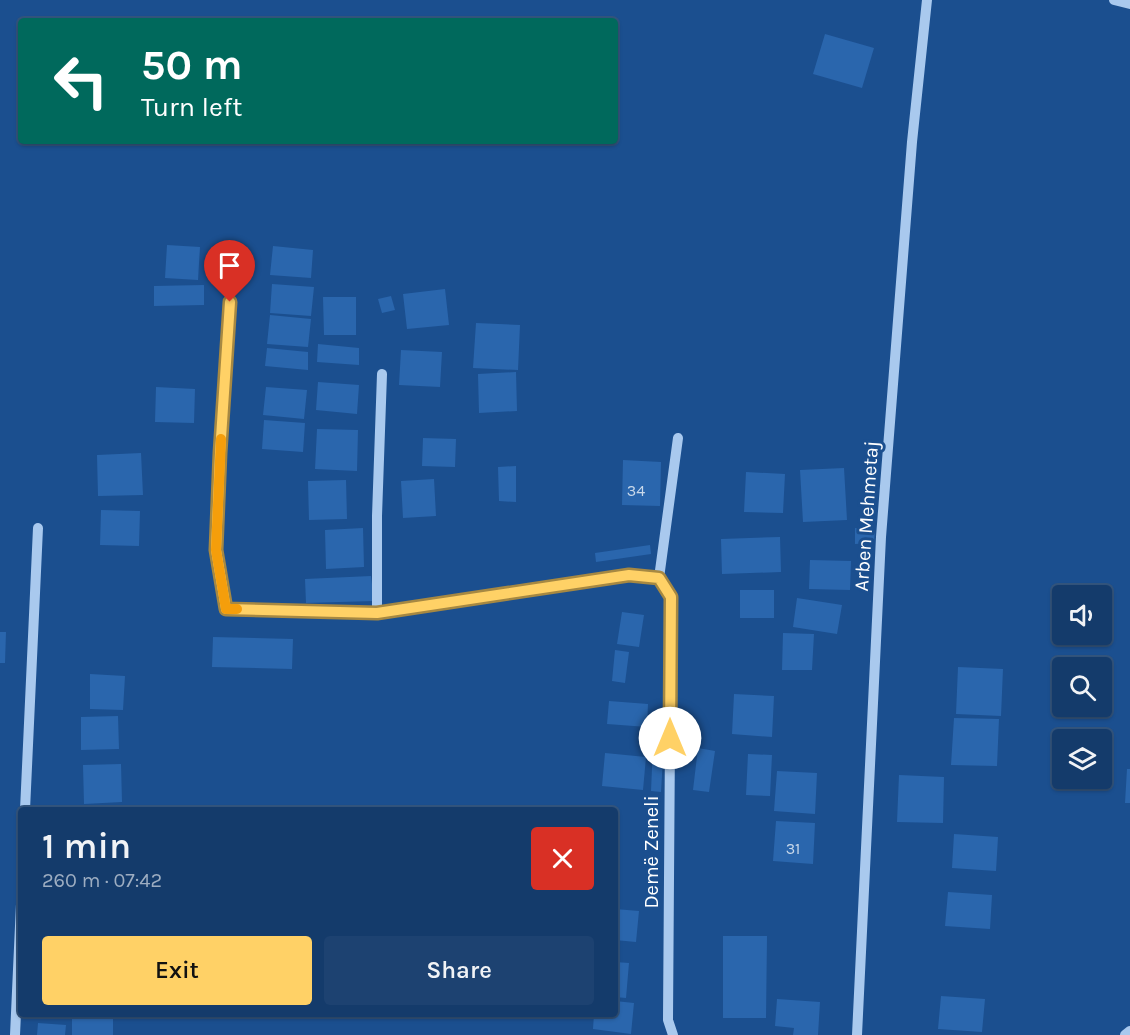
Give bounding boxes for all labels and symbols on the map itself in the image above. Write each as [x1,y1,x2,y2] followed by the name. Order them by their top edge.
[204,240,255,302] pin
[850,440,883,592] street label: Arben Mehmetaj
[627,481,645,500] house number: 34
[638,706,702,770] position arrow
[640,795,663,909] street label: Demë Zeneli
[786,839,800,858] house number: 31

